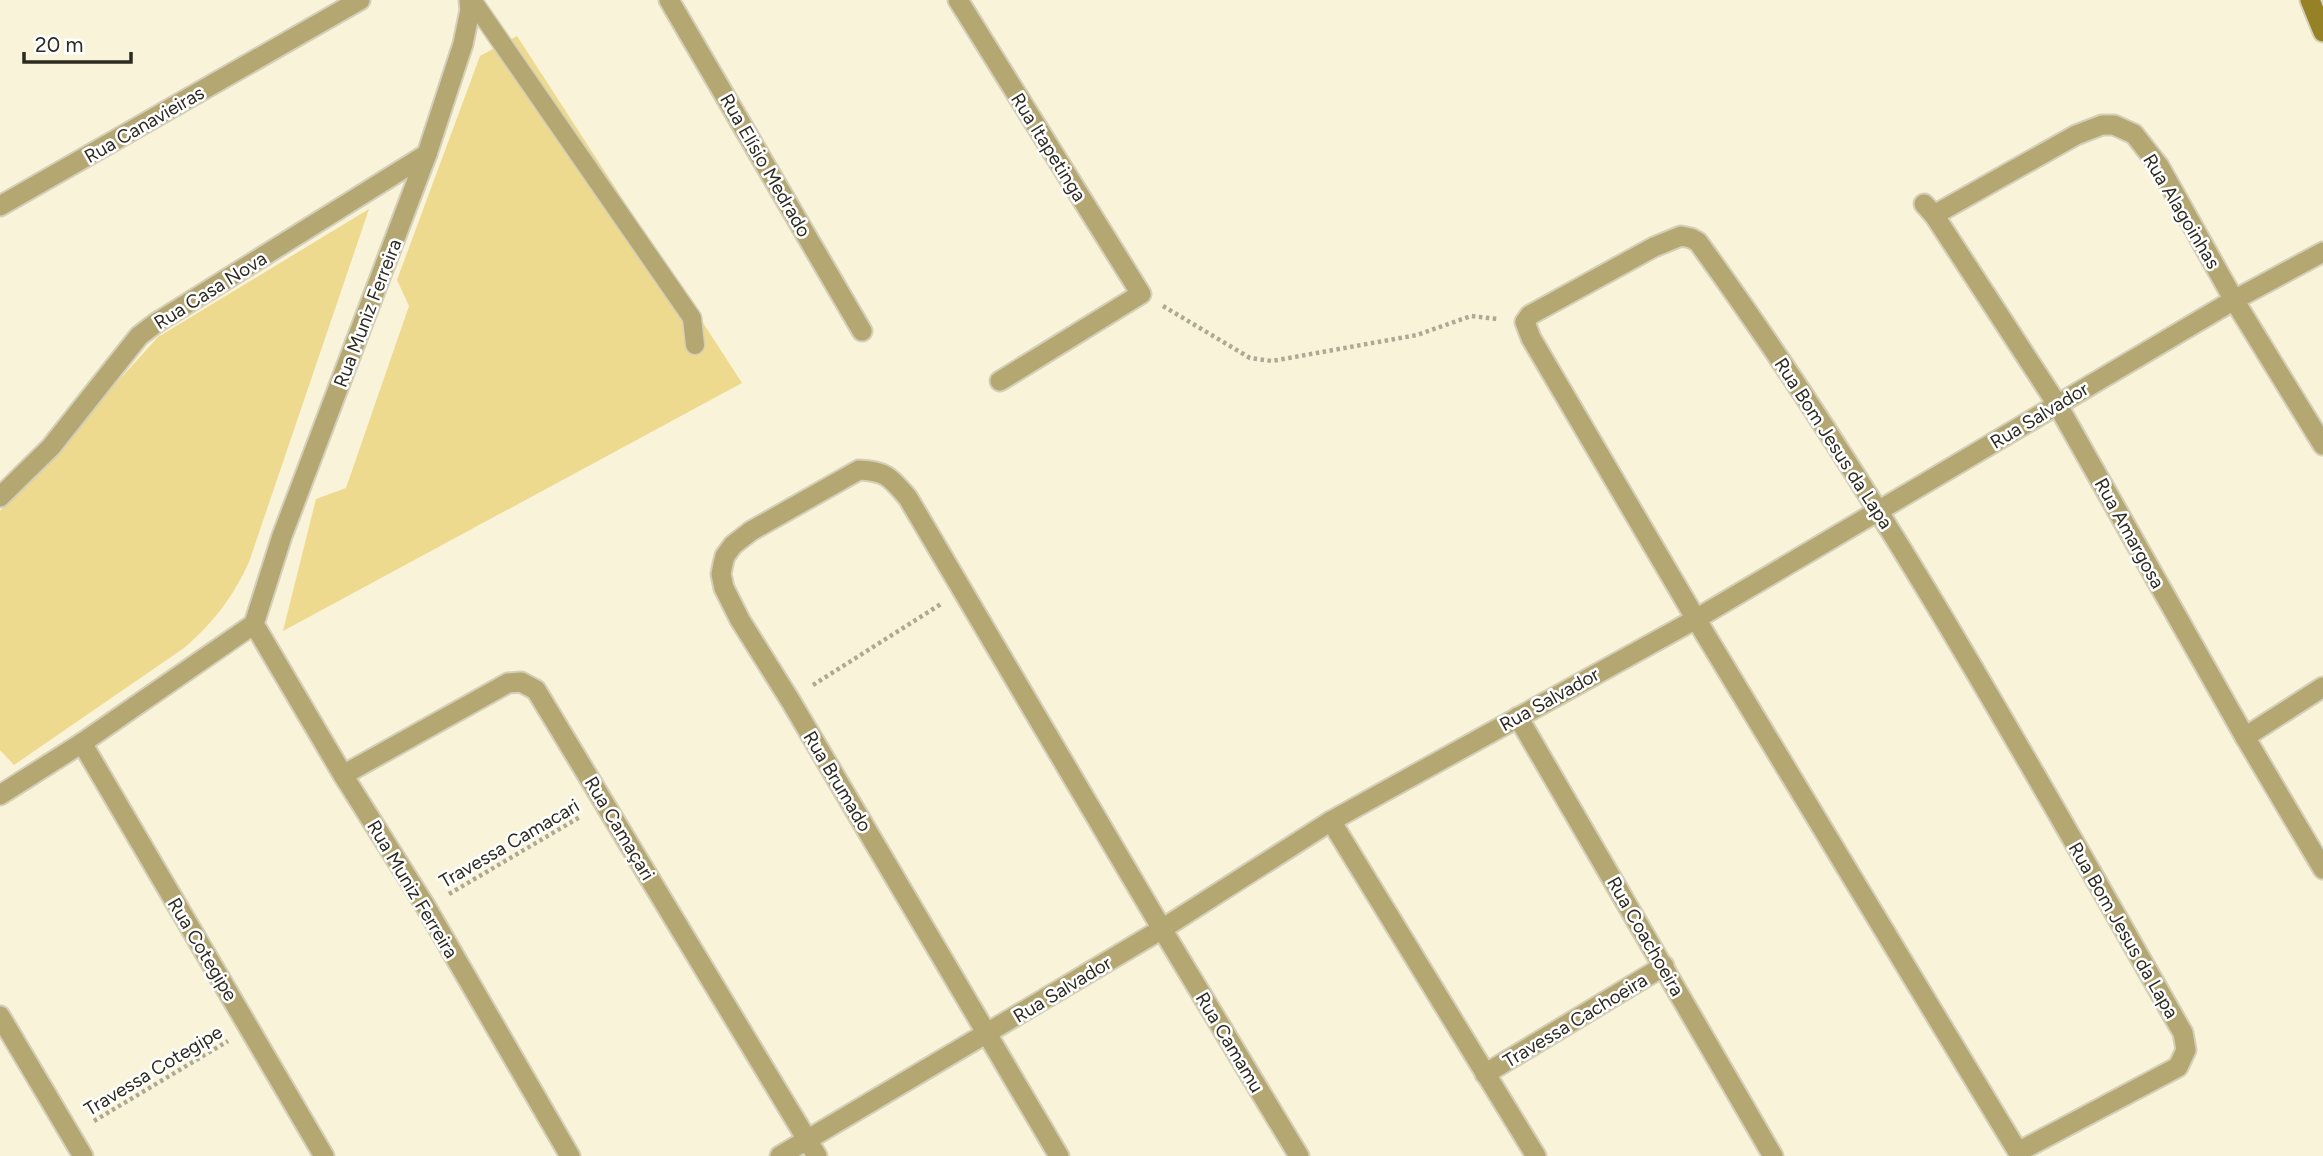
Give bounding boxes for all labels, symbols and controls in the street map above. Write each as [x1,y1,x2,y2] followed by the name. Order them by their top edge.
[24,21,131,65] scale bar
[35,32,83,57] text: 20 m
[80,81,208,168] street label: Rua Canavieiras
[1006,89,1091,206] street label: Rua Itapetinga
[715,90,816,241] street label: Rua Elísio Medrado
[2138,150,2225,273] street label: Rua Alagoinhas
[329,236,406,391] street label: Rua Muniz Ferreira
[150,247,271,334] street label: Rua Casa Nova
[1770,353,1898,533] street label: Rua Bom Jesus da Lapa
[1986,377,2093,454] street label: Rua Salvador
[2090,474,2169,592] street label: Rua Amargosa
[1495,662,1604,736] street label: Rua Salvador
[798,727,877,836] street label: Rua Brumado
[580,772,660,884] street label: Rua Camaçari
[435,794,583,893] street label: Travessa Camacari
[362,816,463,962] street label: Rua Muniz Ferreira
[2064,838,2183,1022] street label: Rua Bom Jesus da Lapa
[1602,872,1689,1000] street label: Rua Coachoeira
[163,893,242,1005] street label: Rua Cotegipe
[1009,951,1116,1028] street label: Rua Salvador
[1499,968,1651,1072] street label: Travessa Cachoeira
[1191,988,1269,1097] street label: Rua Camamu
[80,1020,227,1121] street label: Travessa Cotegipe

